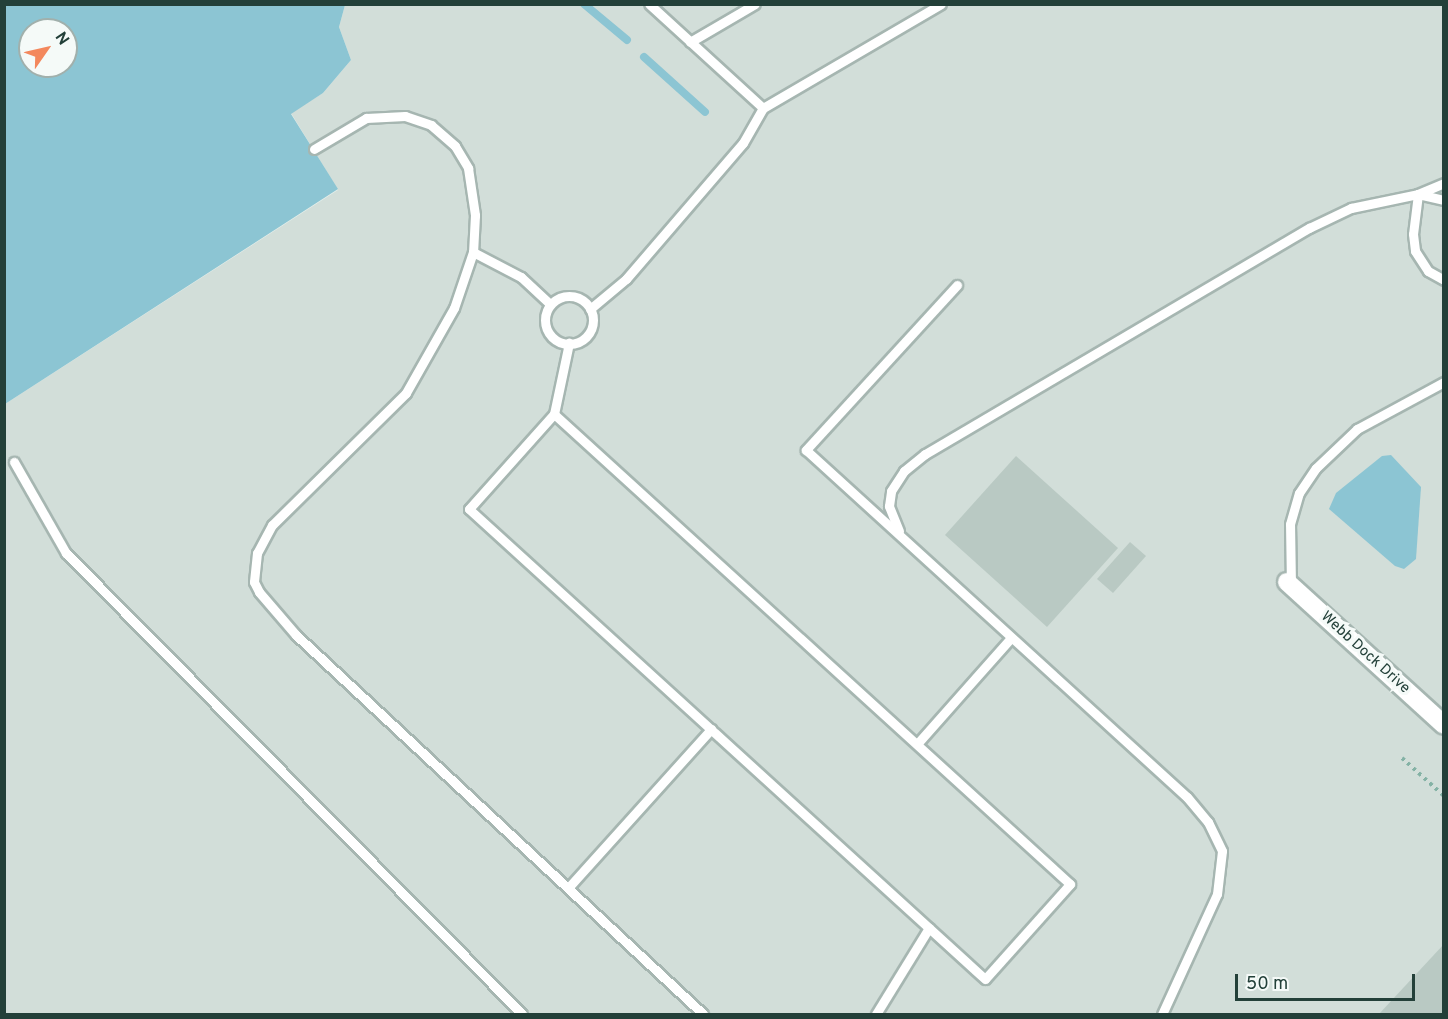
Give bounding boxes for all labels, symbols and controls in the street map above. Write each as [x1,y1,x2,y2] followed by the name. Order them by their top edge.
[18,18,78,78] north arrow
[50,29,73,49] text: N
[1317,608,1413,698] street label: Webb Dock Drive
[1238,962,1418,1000] scale bar
[1246,973,1288,996] text: 50 m

